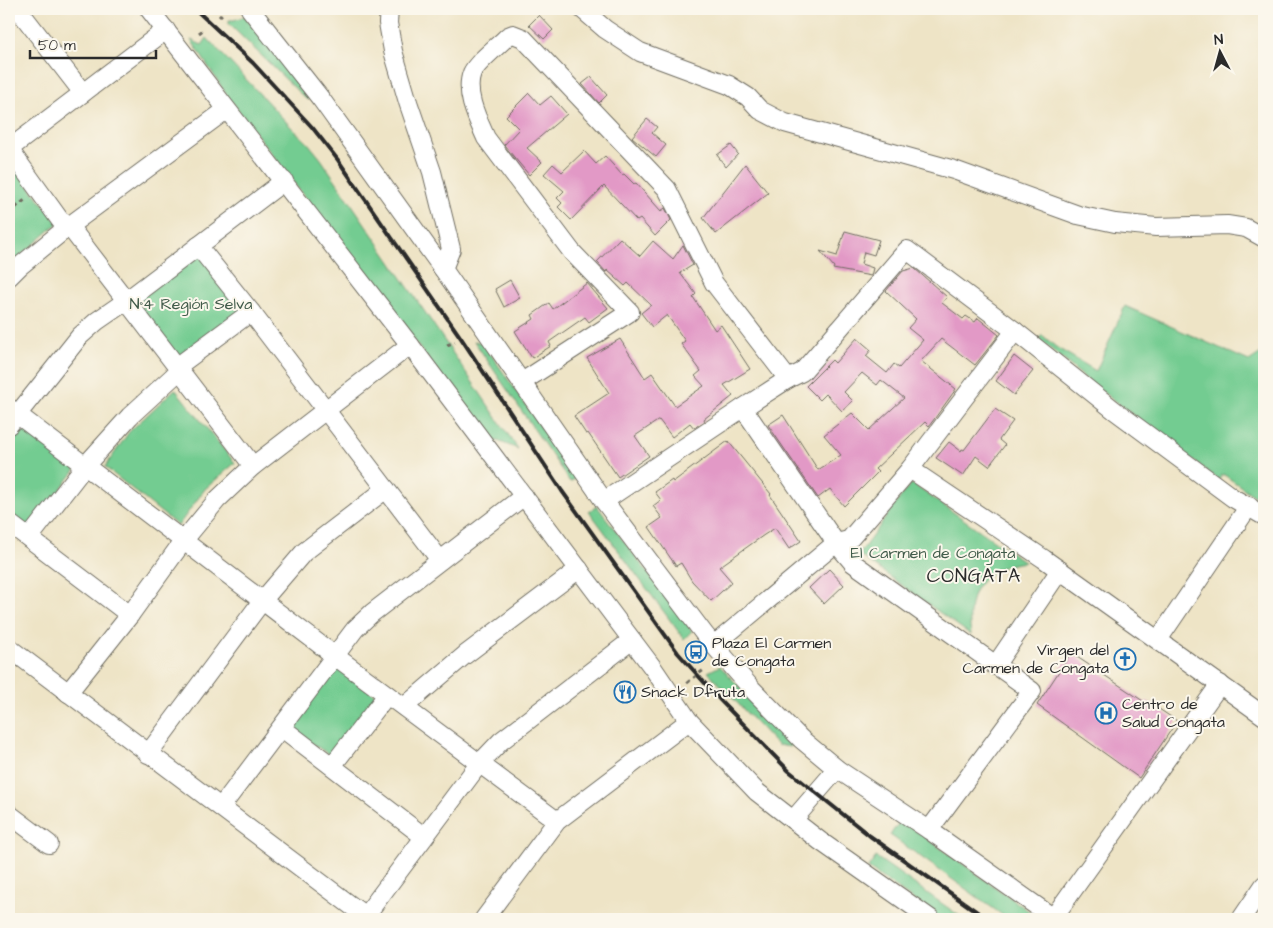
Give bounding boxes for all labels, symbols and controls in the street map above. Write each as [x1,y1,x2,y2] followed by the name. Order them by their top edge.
[30,28,156,60] scale bar
[1196,28,1246,78] north arrow
[1213,30,1224,50] text: N
[38,35,76,56] text: 50 m
[130,293,252,316] park label: N°4 Región Selva
[851,542,1015,565] park label: El Carmen de Congata
[927,563,1021,590] district label: CONGATA
[712,632,831,673] place label: Plaza El Carmen de Congata
[963,639,1109,680] place label: Virgen del Carmen de Congata
[684,640,708,664] bus stop icon: Plaza El Carmen de Congata
[1113,647,1137,671] church icon: Virgen del Carmen de Congata
[613,680,637,704] restaurant icon: Snack Dfruta
[641,681,745,703] place label: Snack Dfruta
[1122,693,1225,734] place label: Centro de Salud Congata
[1094,701,1118,725] hospital icon: Centro de Salud Congata

